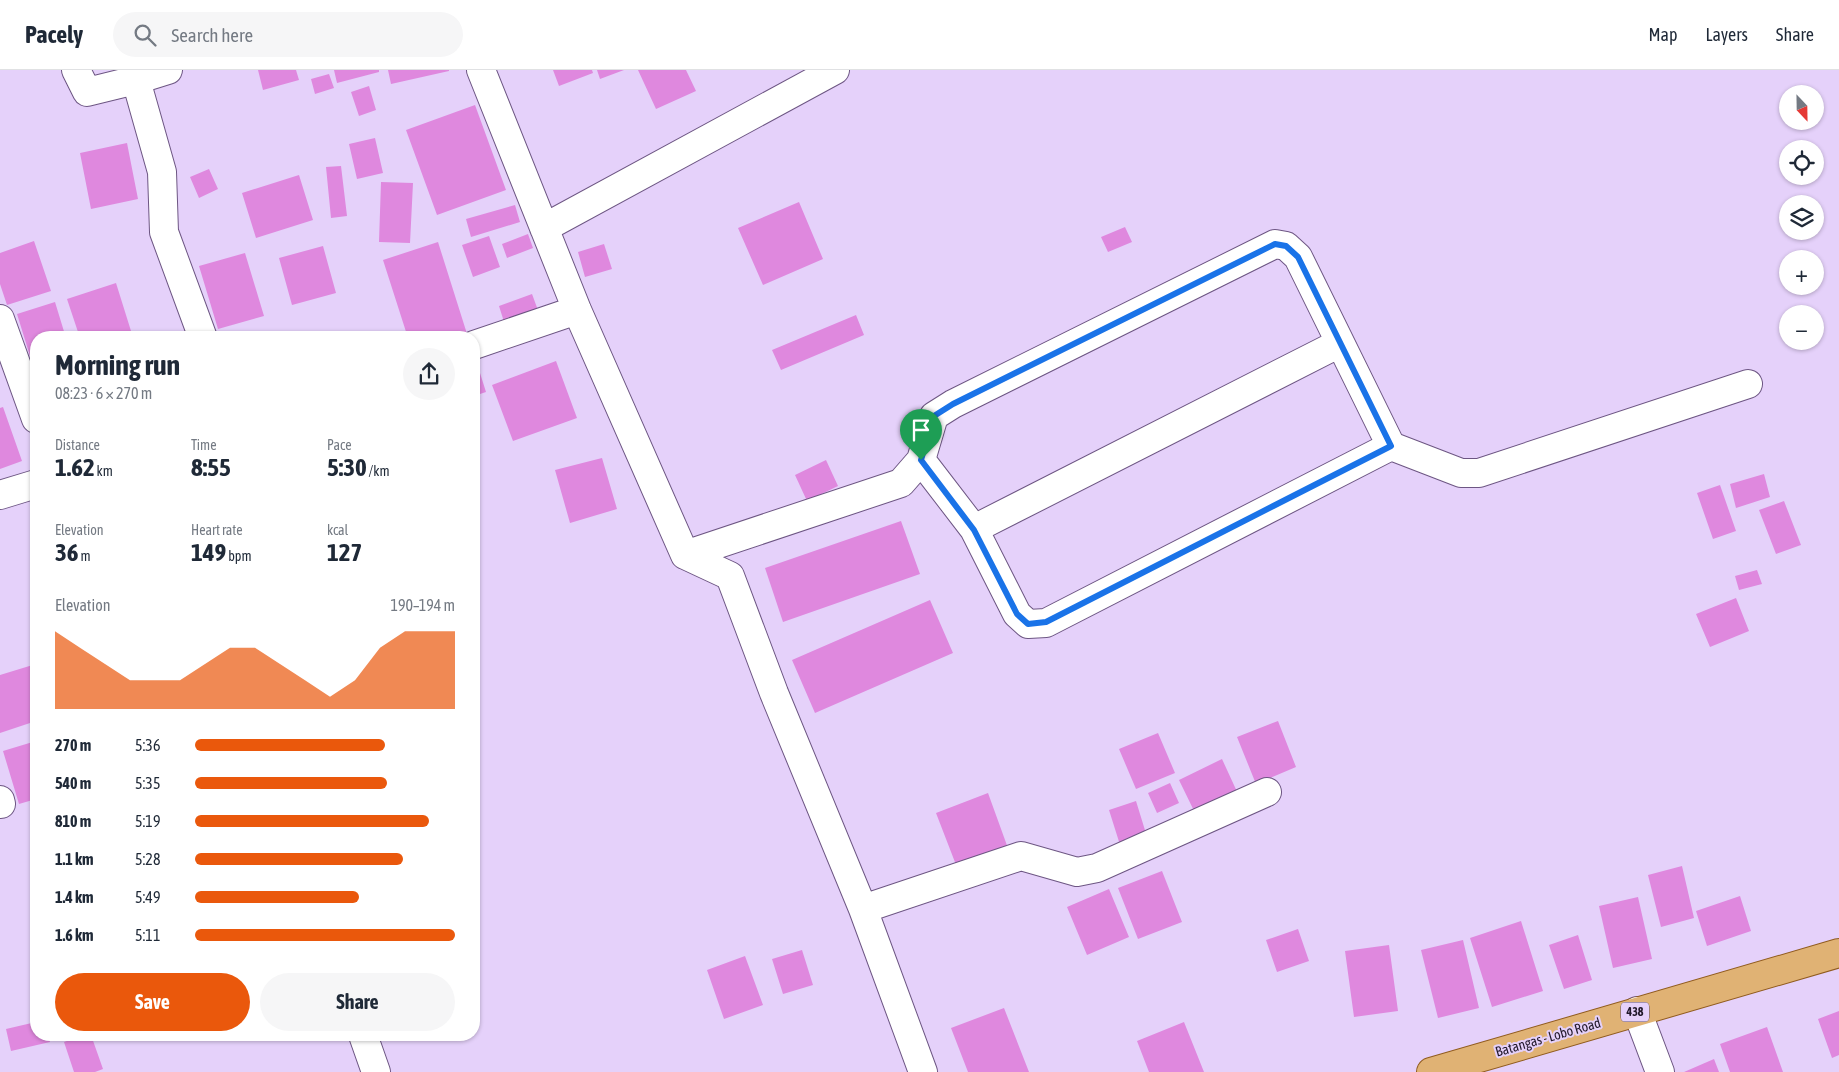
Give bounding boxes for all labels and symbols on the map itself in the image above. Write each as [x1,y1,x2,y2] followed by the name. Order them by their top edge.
[1779,85,1824,130] north arrow
[900,409,942,460] pin
[1621,1002,1649,1022] road number: 438
[1493,1014,1603,1060] street label: Batangas - Lobo Road

